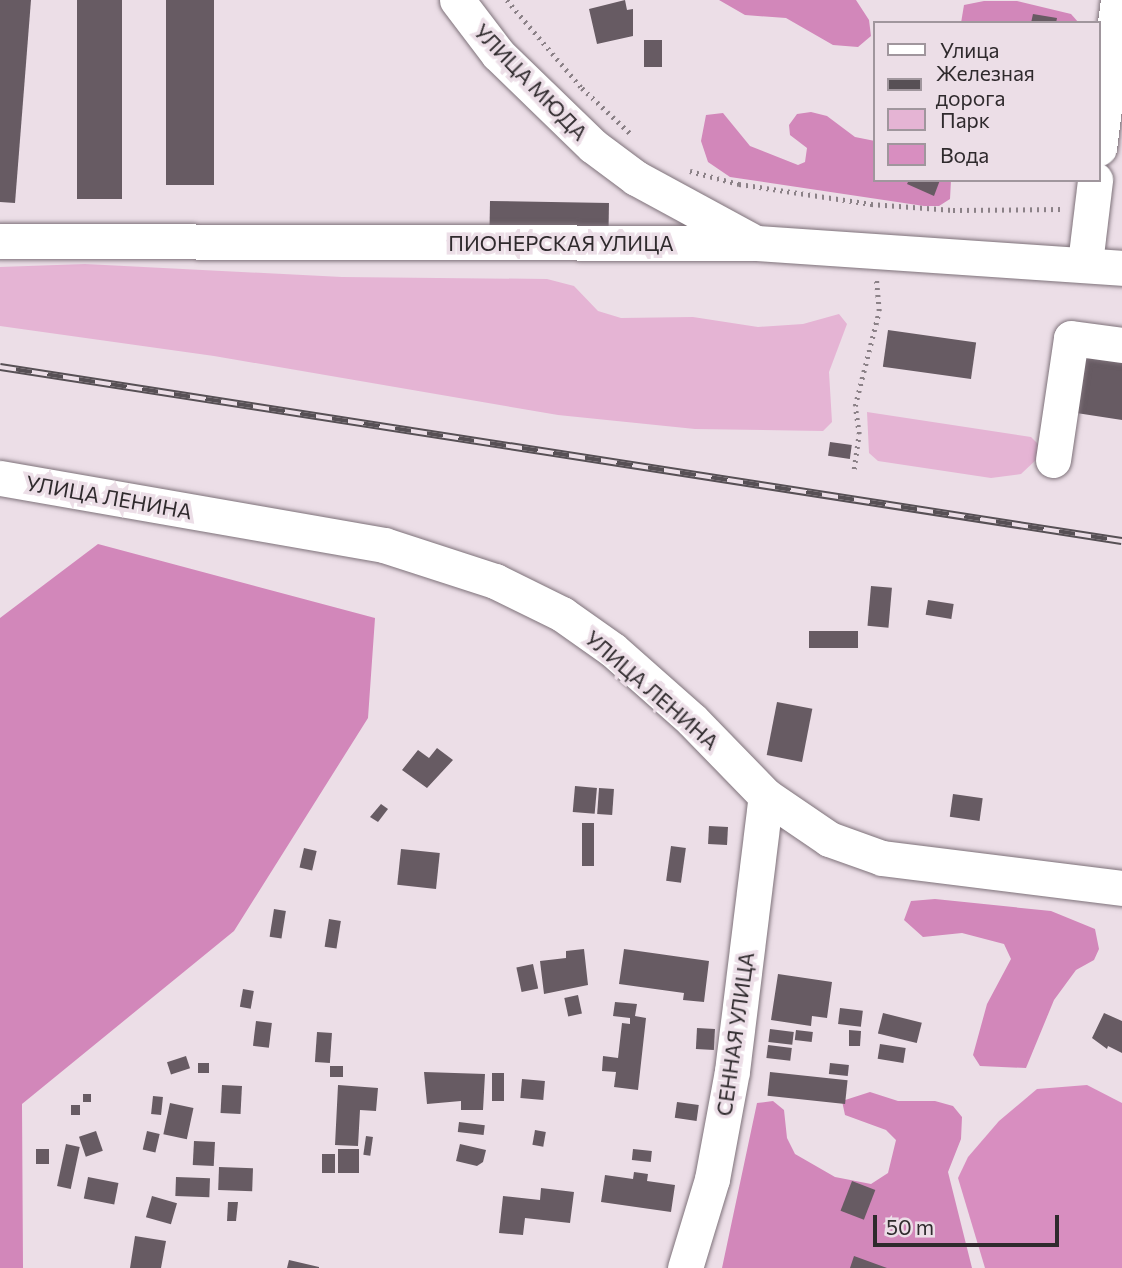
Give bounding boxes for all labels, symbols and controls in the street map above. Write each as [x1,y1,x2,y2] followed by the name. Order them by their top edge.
[469,19,593,145] street label: УЛИЦА МЮДА
[874,21,1101,182] legend
[940,37,999,62] text: Улица
[936,60,1035,110] text: Железная дорога
[940,107,990,132] text: Парк
[940,142,989,167] text: Вода
[448,230,674,256] street label: ПИОНЕРСКАЯ УЛИЦА
[24,470,194,524] street label: УЛИЦА ЛЕНИНА
[580,625,724,755] street label: УЛИЦА ЛЕНИНА
[711,950,759,1118] street label: СЕННАЯ УЛИЦА
[877,1202,1062,1246] scale bar
[886,1214,934,1239] text: 50 m

